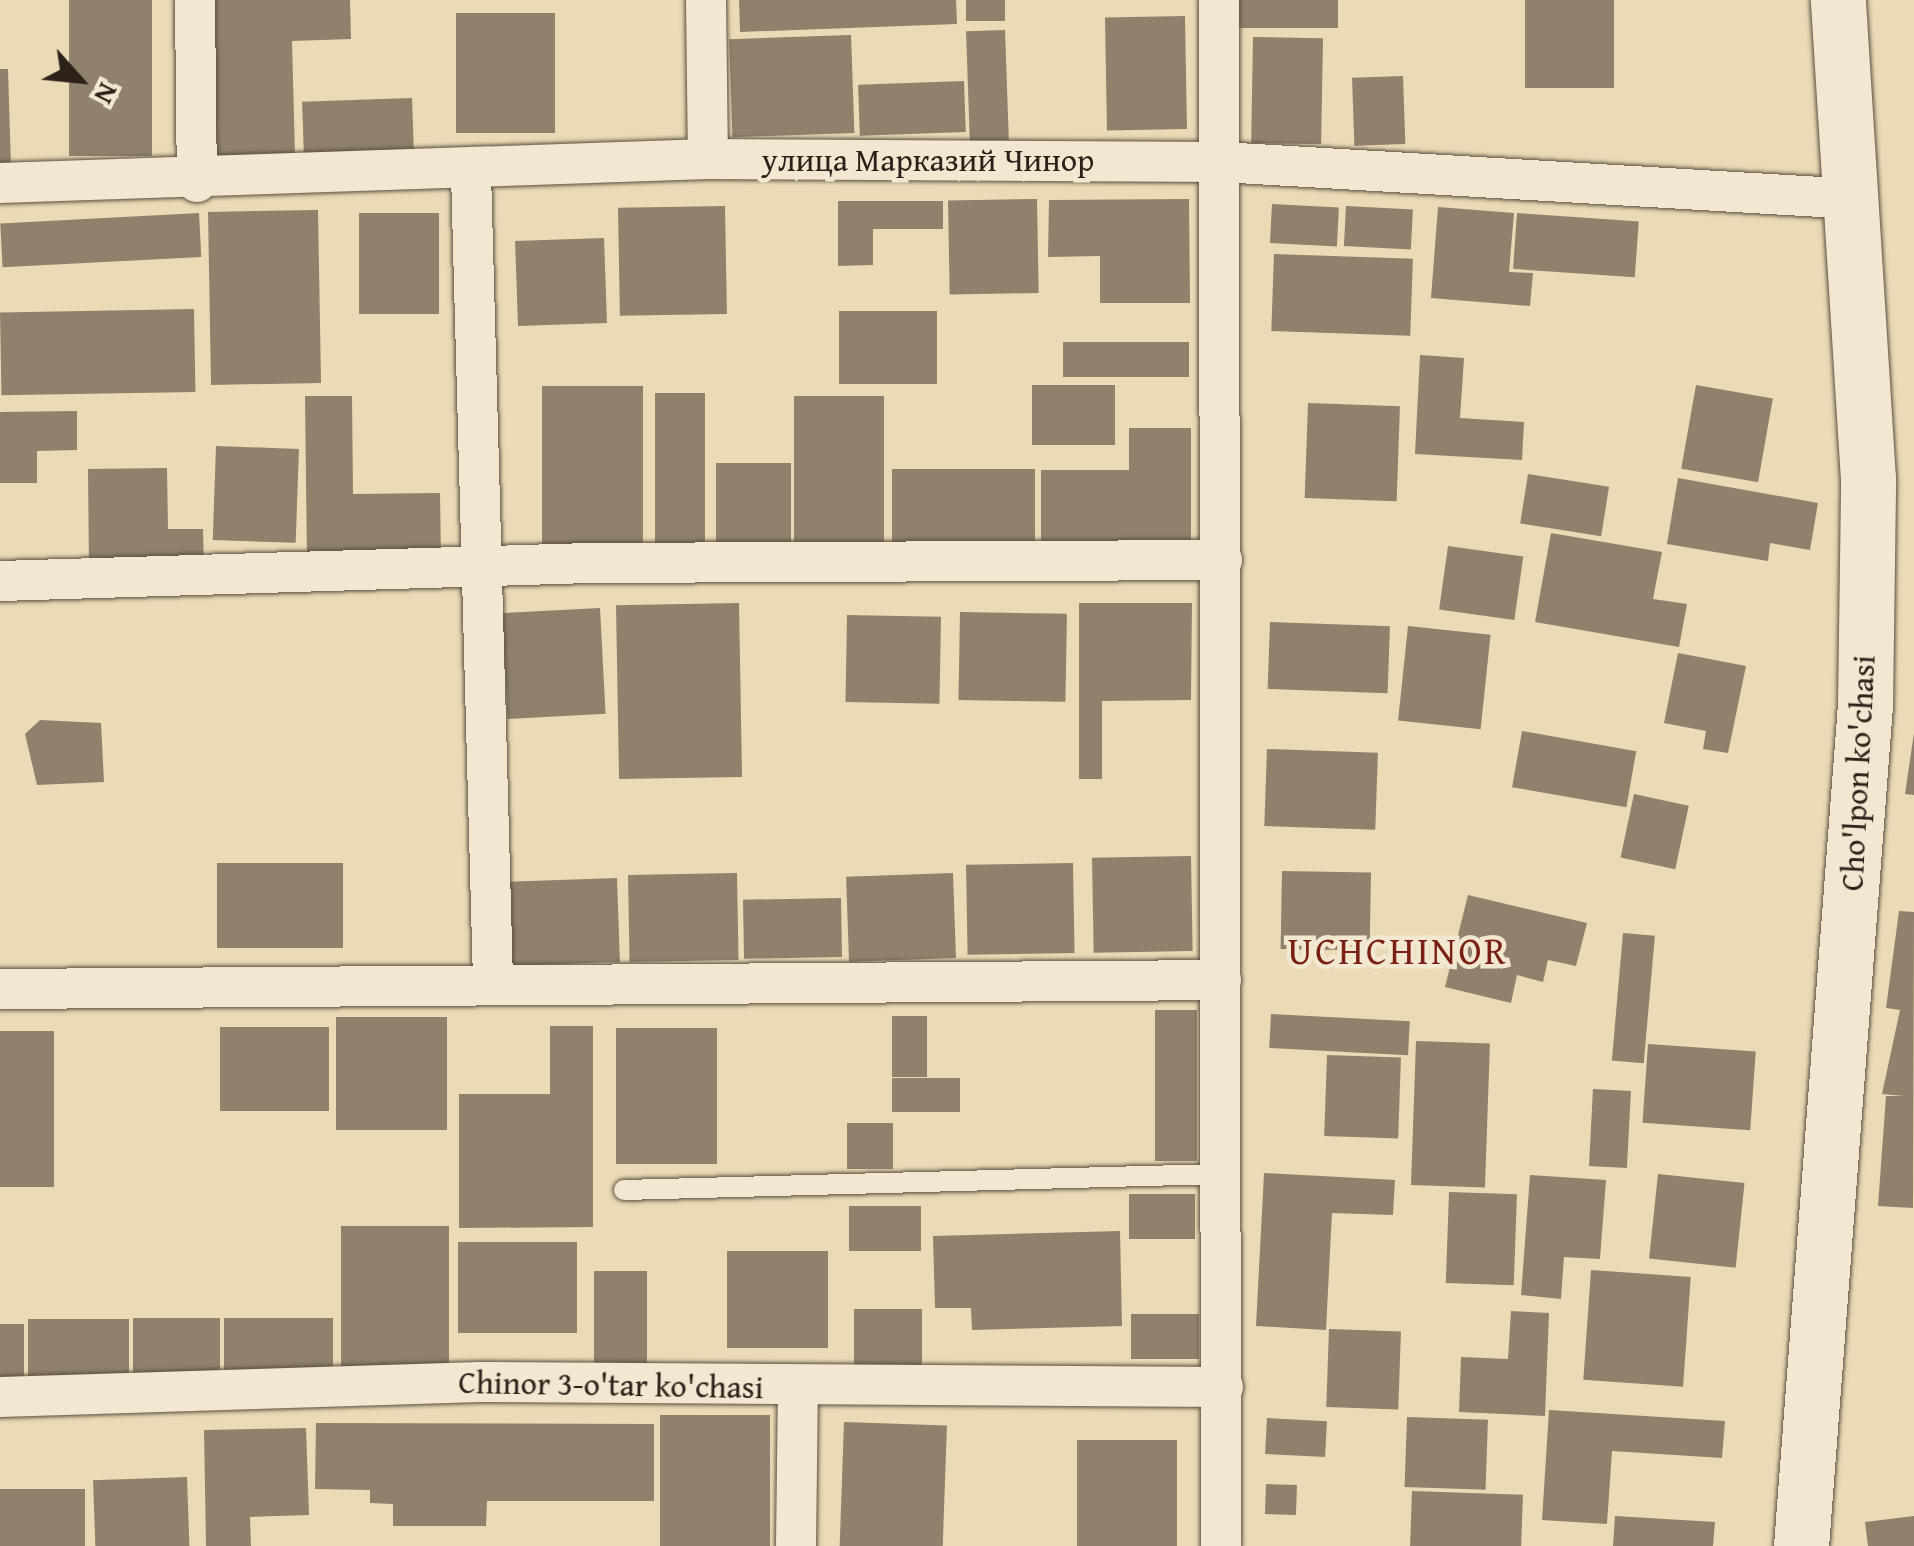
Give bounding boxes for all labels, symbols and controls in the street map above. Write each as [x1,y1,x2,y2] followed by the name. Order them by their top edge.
[30,30,130,130] north arrow
[85,76,130,111] text: N
[762,141,1094,179] street label: улица Марказий Чинор
[1833,654,1883,892] street label: Cho'lpon ko'chasi
[1288,928,1508,974] district label: UCHCHINOR
[458,1363,764,1407] street label: Chinor 3-o'tar ko'chasi

